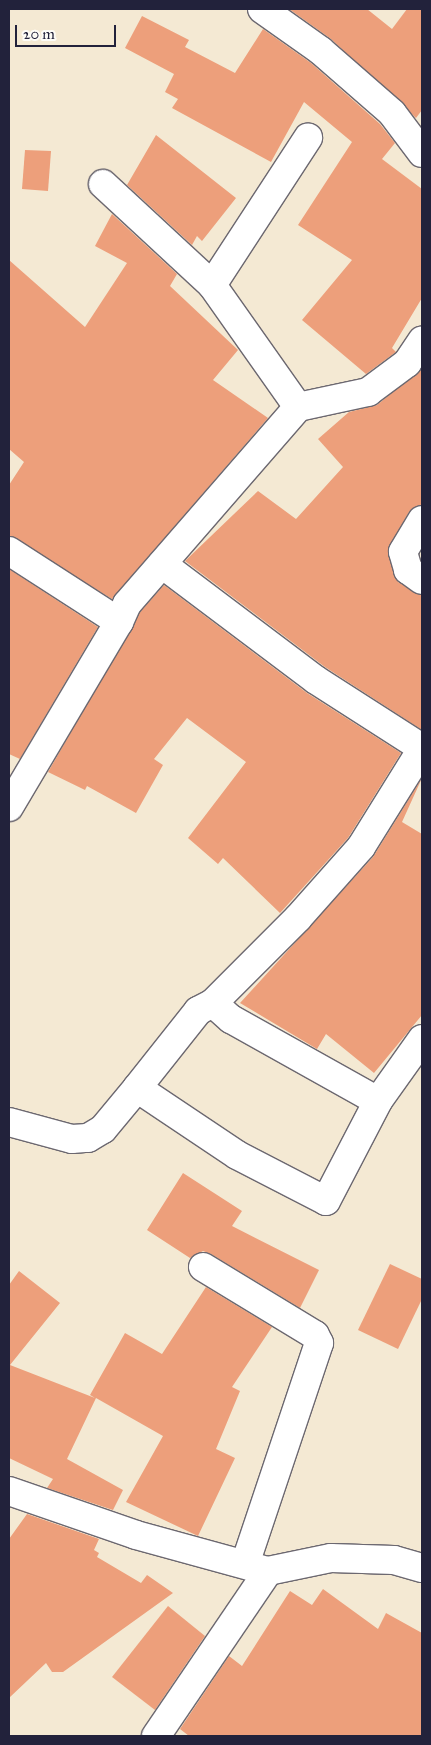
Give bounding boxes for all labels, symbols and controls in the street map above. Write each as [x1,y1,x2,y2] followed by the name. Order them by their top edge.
[18,15,119,47] scale bar
[23,25,55,43] text: 20 m

